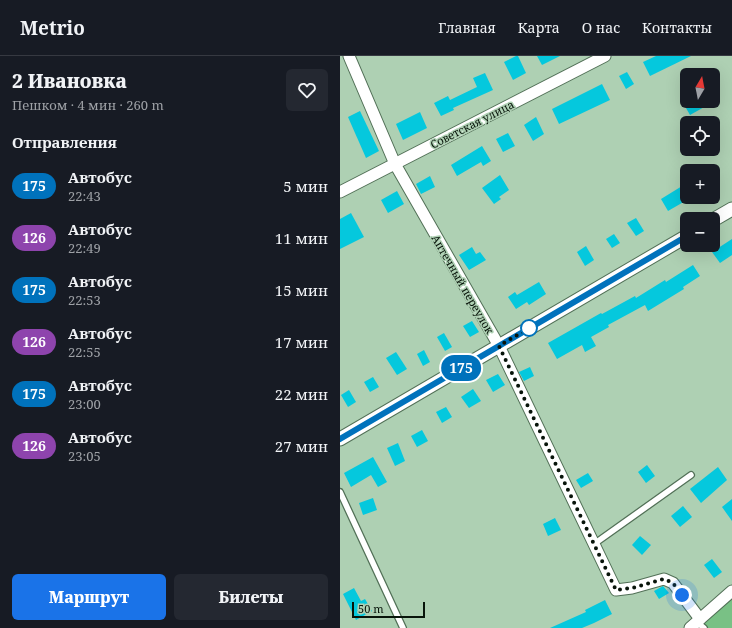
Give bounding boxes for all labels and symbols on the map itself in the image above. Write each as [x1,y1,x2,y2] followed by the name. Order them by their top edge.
[680,68,720,108] north arrow
[428,96,516,152] street label: Советская улица
[428,232,498,337] street label: Аптечный переулок
[520,319,538,337] unlabelled marker
[438,355,484,381] line badge: 175
[672,585,692,605] your location
[352,600,425,619] scale bar

